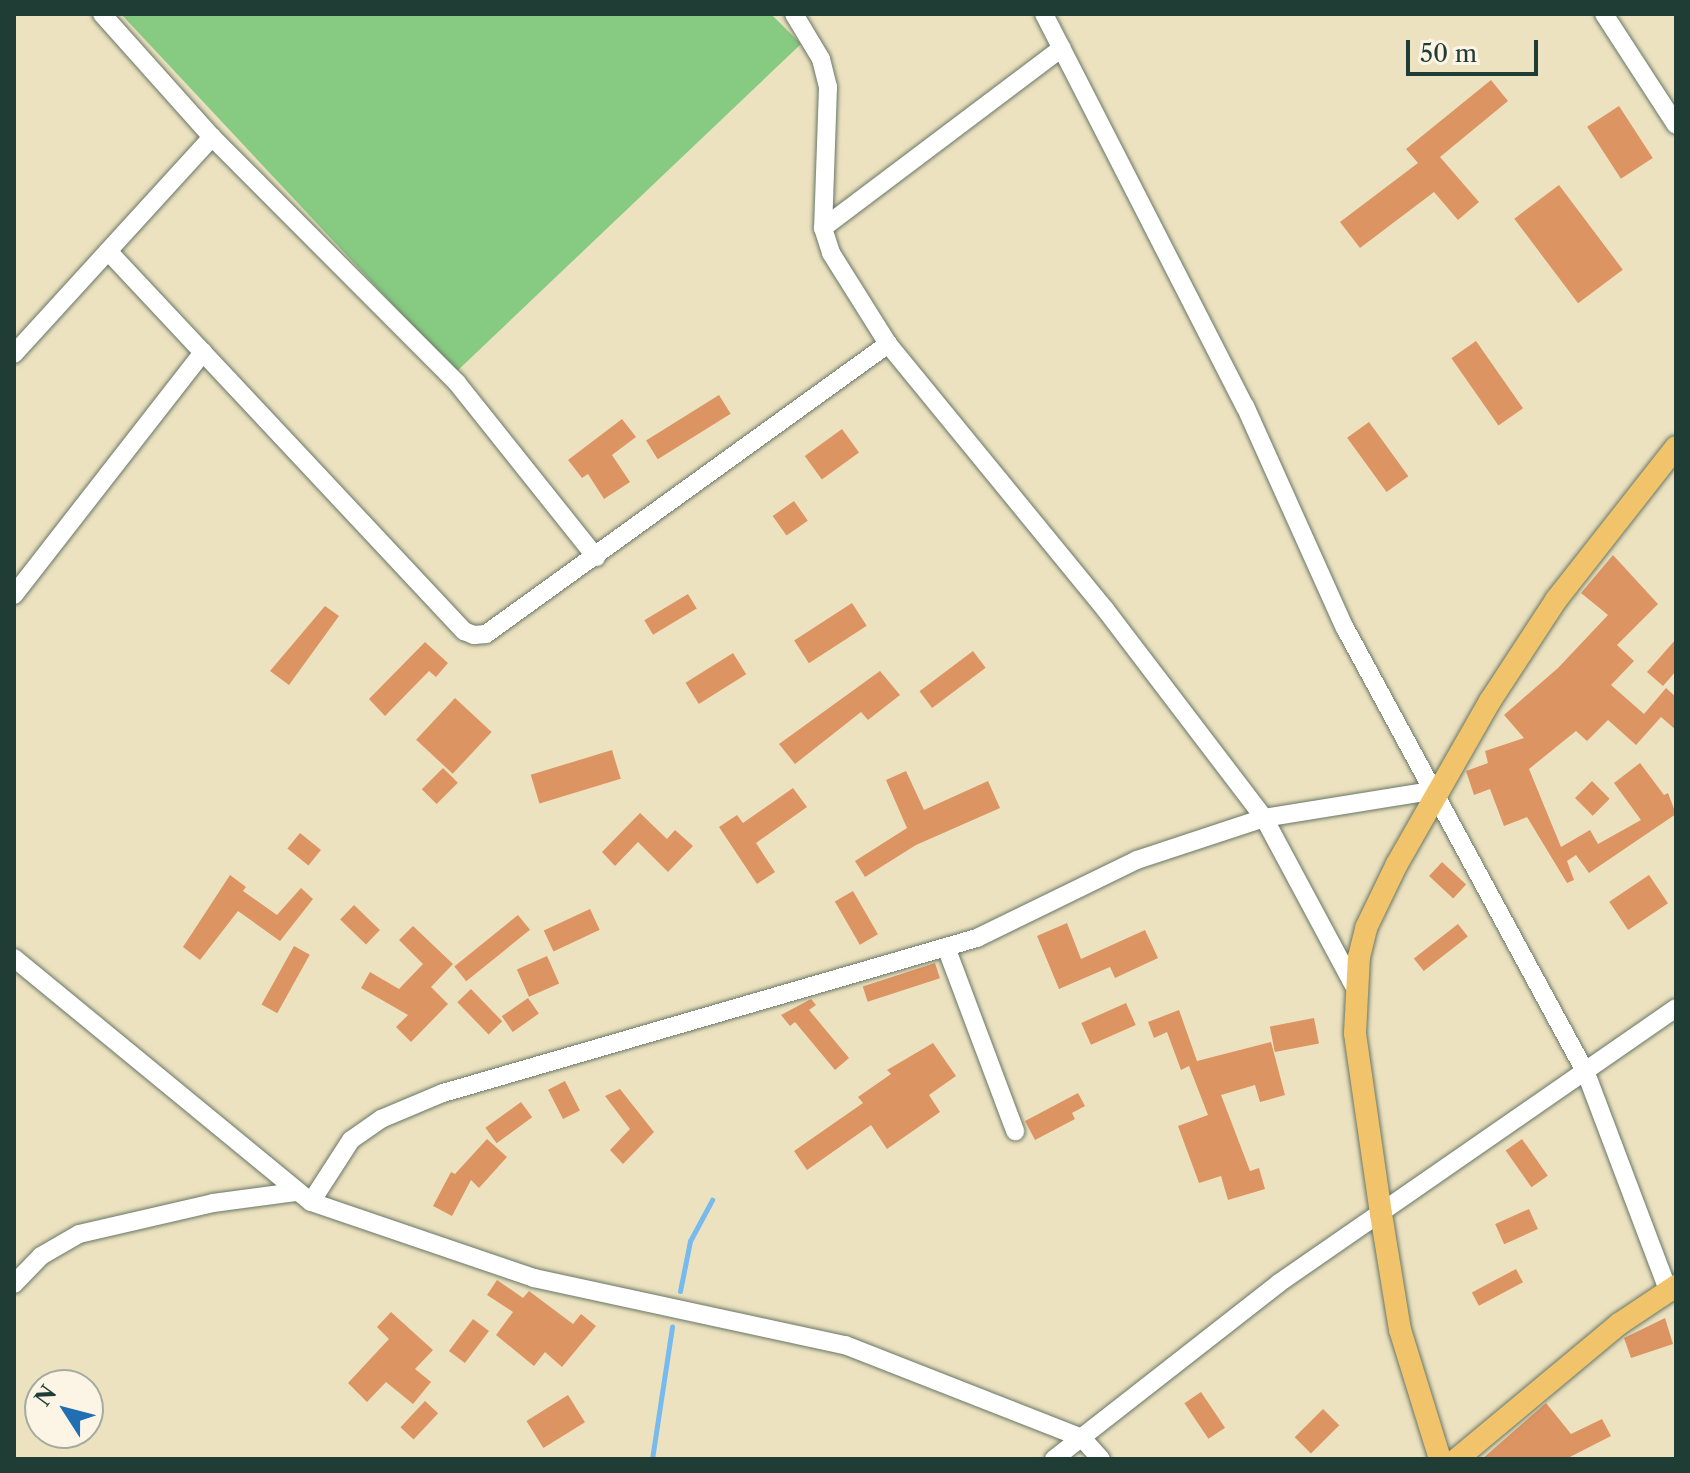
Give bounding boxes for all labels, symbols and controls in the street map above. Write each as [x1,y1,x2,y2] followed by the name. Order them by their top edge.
[1410,24,1542,74] scale bar
[1420,39,1477,68] text: 50 m
[24,1369,104,1449] north arrow
[29,1380,62,1411] text: N

